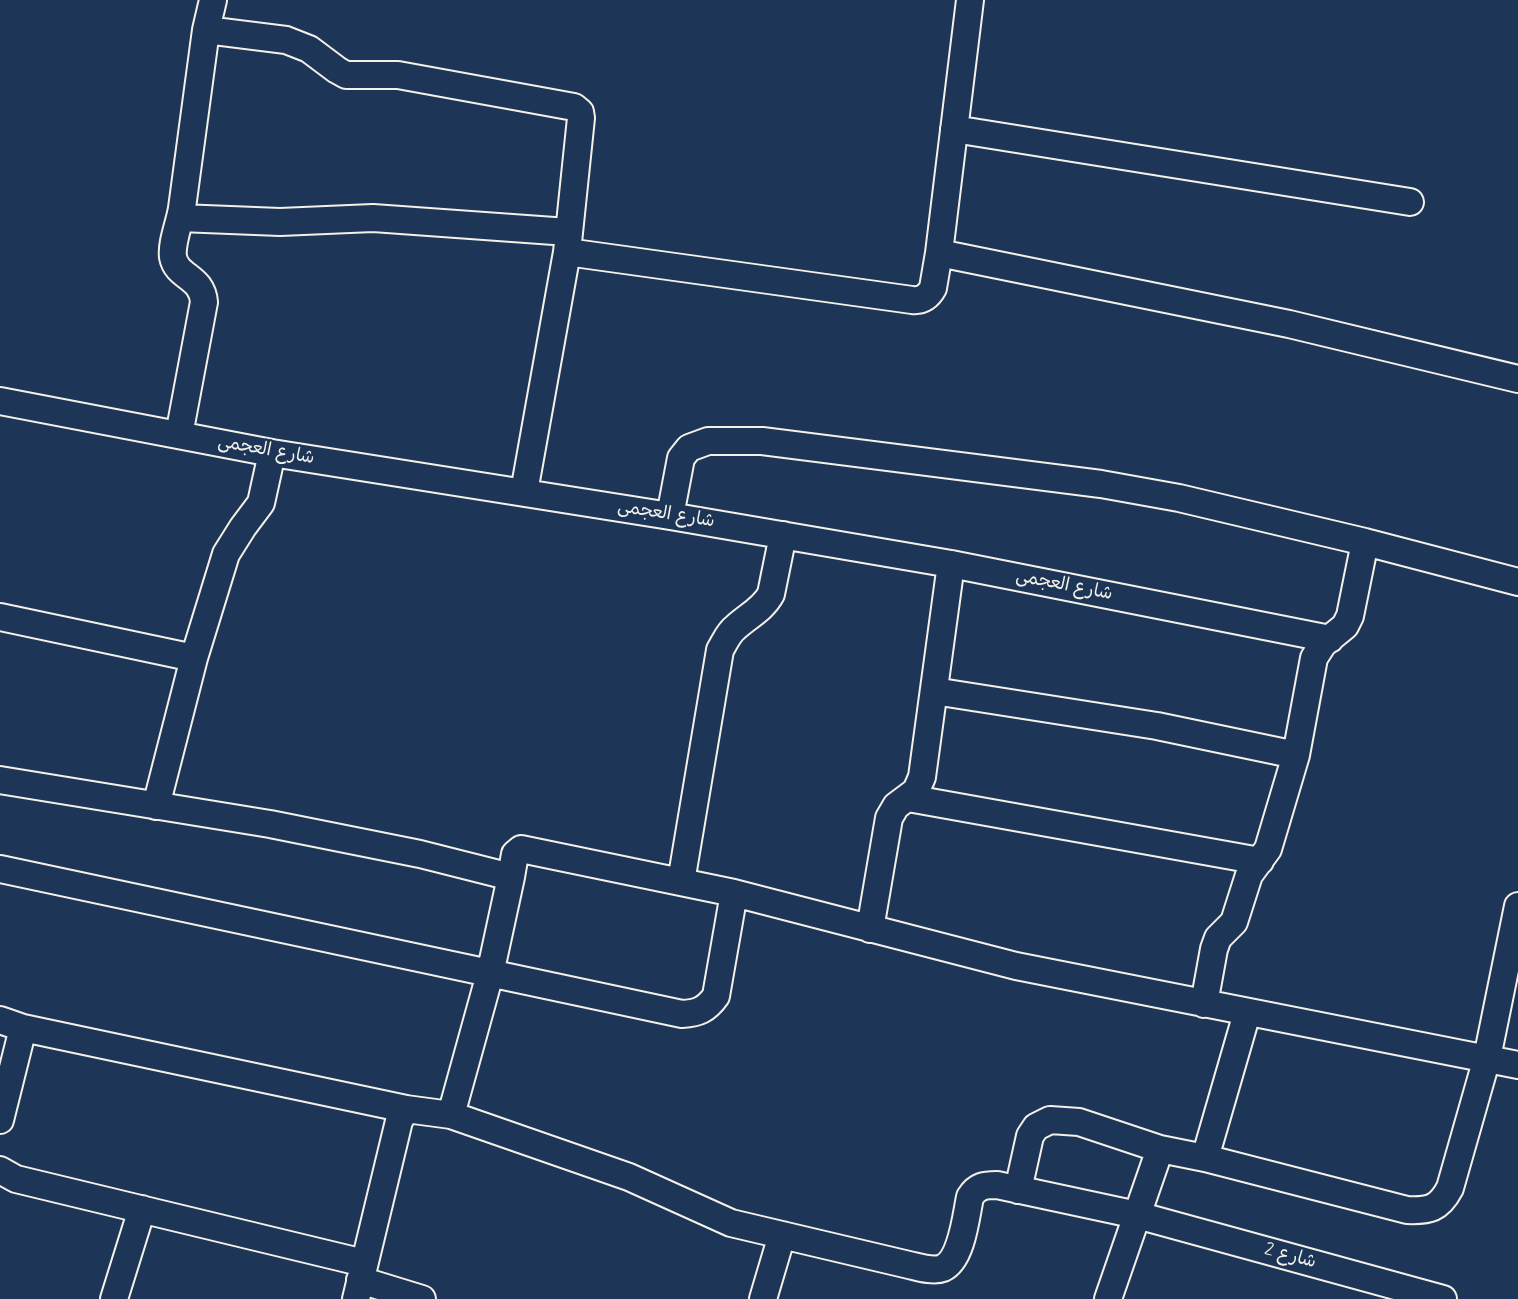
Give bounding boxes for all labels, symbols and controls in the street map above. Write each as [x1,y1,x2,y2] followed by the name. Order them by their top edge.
[216,432,316,470] street label: شارع العجمى
[616,497,716,533] street label: شارع العجمى
[1014,566,1114,606] street label: شارع العجمى
[1262,1240,1318,1274] street label: شارع 2

